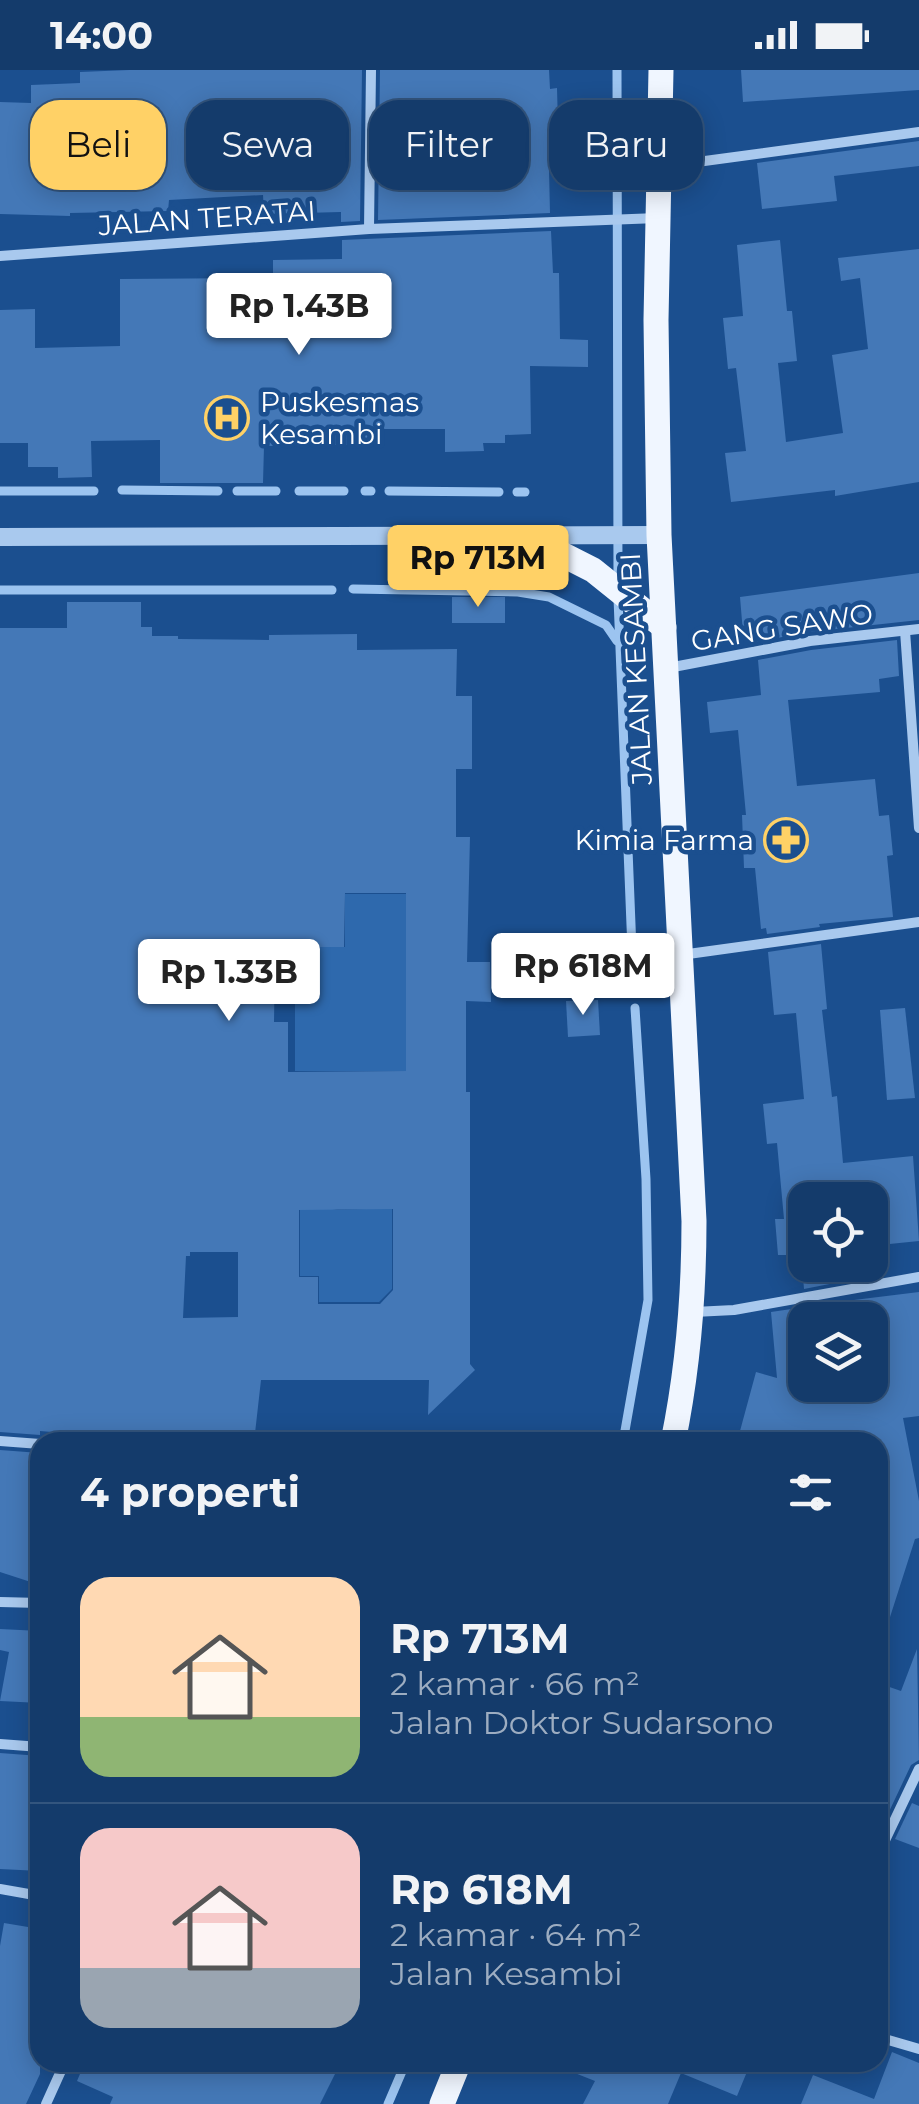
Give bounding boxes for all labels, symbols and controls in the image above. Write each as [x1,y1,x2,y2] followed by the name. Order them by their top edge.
[50,12,153,59] text: 14:00
[30,100,166,190] chip: Beli
[186,100,349,190] chip: Sewa
[369,100,529,190] chip: Filter
[549,100,703,190] chip: Baru
[96,193,317,243] street label: JALAN TERATAI
[196,273,402,358] pin: Rp 1.43B
[229,286,369,325] text: Rp 1.43B
[260,385,419,451] place label: Puskesmas Kesambi
[204,395,250,441] hospital icon: Puskesmas Kesambi
[386,525,570,610] pin: Rp 713M
[410,538,546,577] text: Rp 713M
[613,552,659,787] street label: JALAN KESAMBI
[689,596,875,658] street label: GANG SAWO
[763,817,809,863] pharmacy icon: Kimia Farma
[575,823,754,857] place label: Kimia Farma
[491,933,675,1018] pin: Rp 618M
[126,939,332,1024] pin: Rp 1.33B
[513,946,653,985] text: Rp 618M
[160,952,298,991] text: Rp 1.33B
[788,1182,888,1402] map controls
[788,1182,888,1282] button: locate
[788,1302,888,1402] button: layers
[783,1465,838,1520] icon: filters
[80,1466,300,1518] text: 4 properti
[390,1612,570,1664] text: Rp 713M
[160,1617,280,1737] icon: home
[390,1664,640,1703] text: 2 kamar · 66 m²
[390,1703,774,1742] text: Jalan Doktor Sudarsono
[390,1863,573,1915] text: Rp 618M
[160,1868,280,1988] icon: home
[390,1915,642,1954] text: 2 kamar · 64 m²
[390,1954,623,1993] text: Jalan Kesambi

